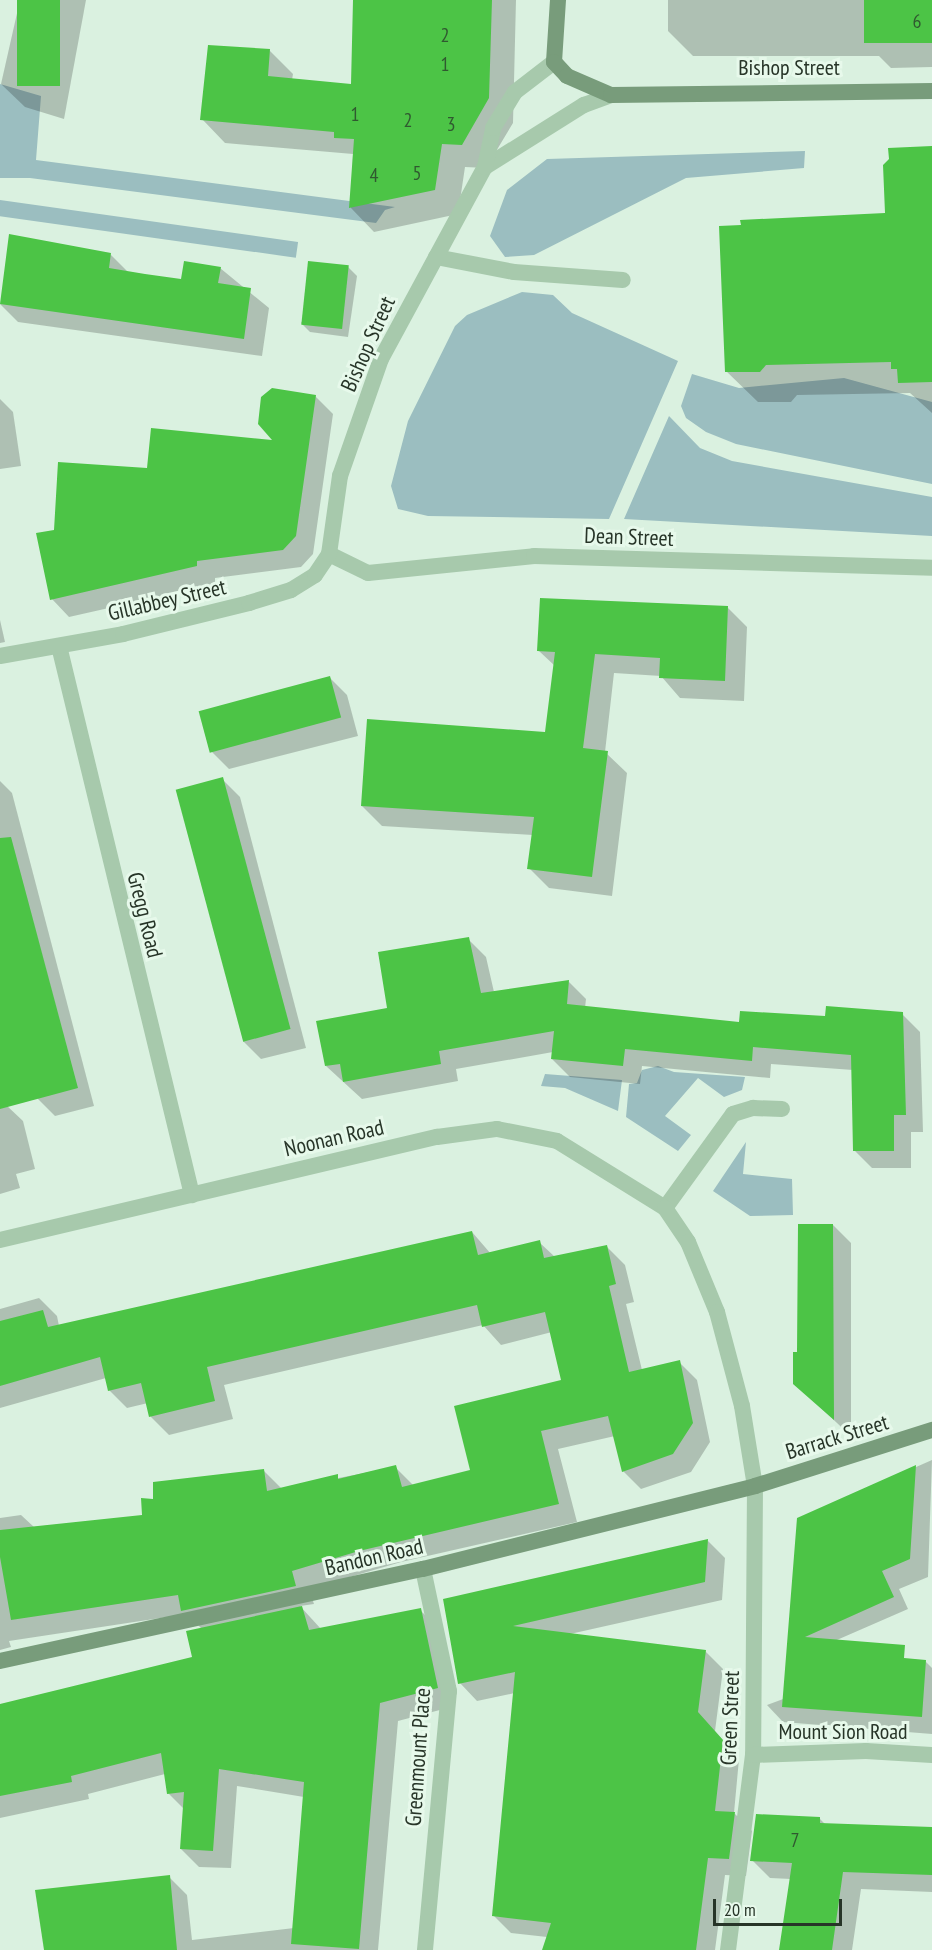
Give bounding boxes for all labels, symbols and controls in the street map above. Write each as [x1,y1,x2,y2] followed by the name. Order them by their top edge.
[913,9,921,33] house number: 6
[441,23,449,47] house number: 2
[441,52,449,76] house number: 1
[738,55,840,81] street label: Bishop Street
[351,102,359,126] house number: 1
[404,108,412,132] house number: 2
[447,112,455,136] house number: 3
[413,161,421,185] house number: 5
[370,163,378,187] house number: 4
[335,292,401,396] street label: Bishop Street
[584,522,674,552] street label: Dean Street
[105,574,229,626] street label: Gillabbey Street
[122,870,168,960] street label: Gregg Road
[282,1114,386,1162] street label: Noonan Road
[782,1409,892,1465] street label: Barrack Street
[322,1533,426,1581] street label: Bandon Road
[715,1670,745,1766] street label: Green Street
[400,1687,436,1827] street label: Greenmount Place
[779,1719,907,1745] street label: Mount Sion Road
[791,1828,799,1852] house number: 7
[716,1887,845,1925] scale bar
[724,1898,756,1921] text: 20 m

